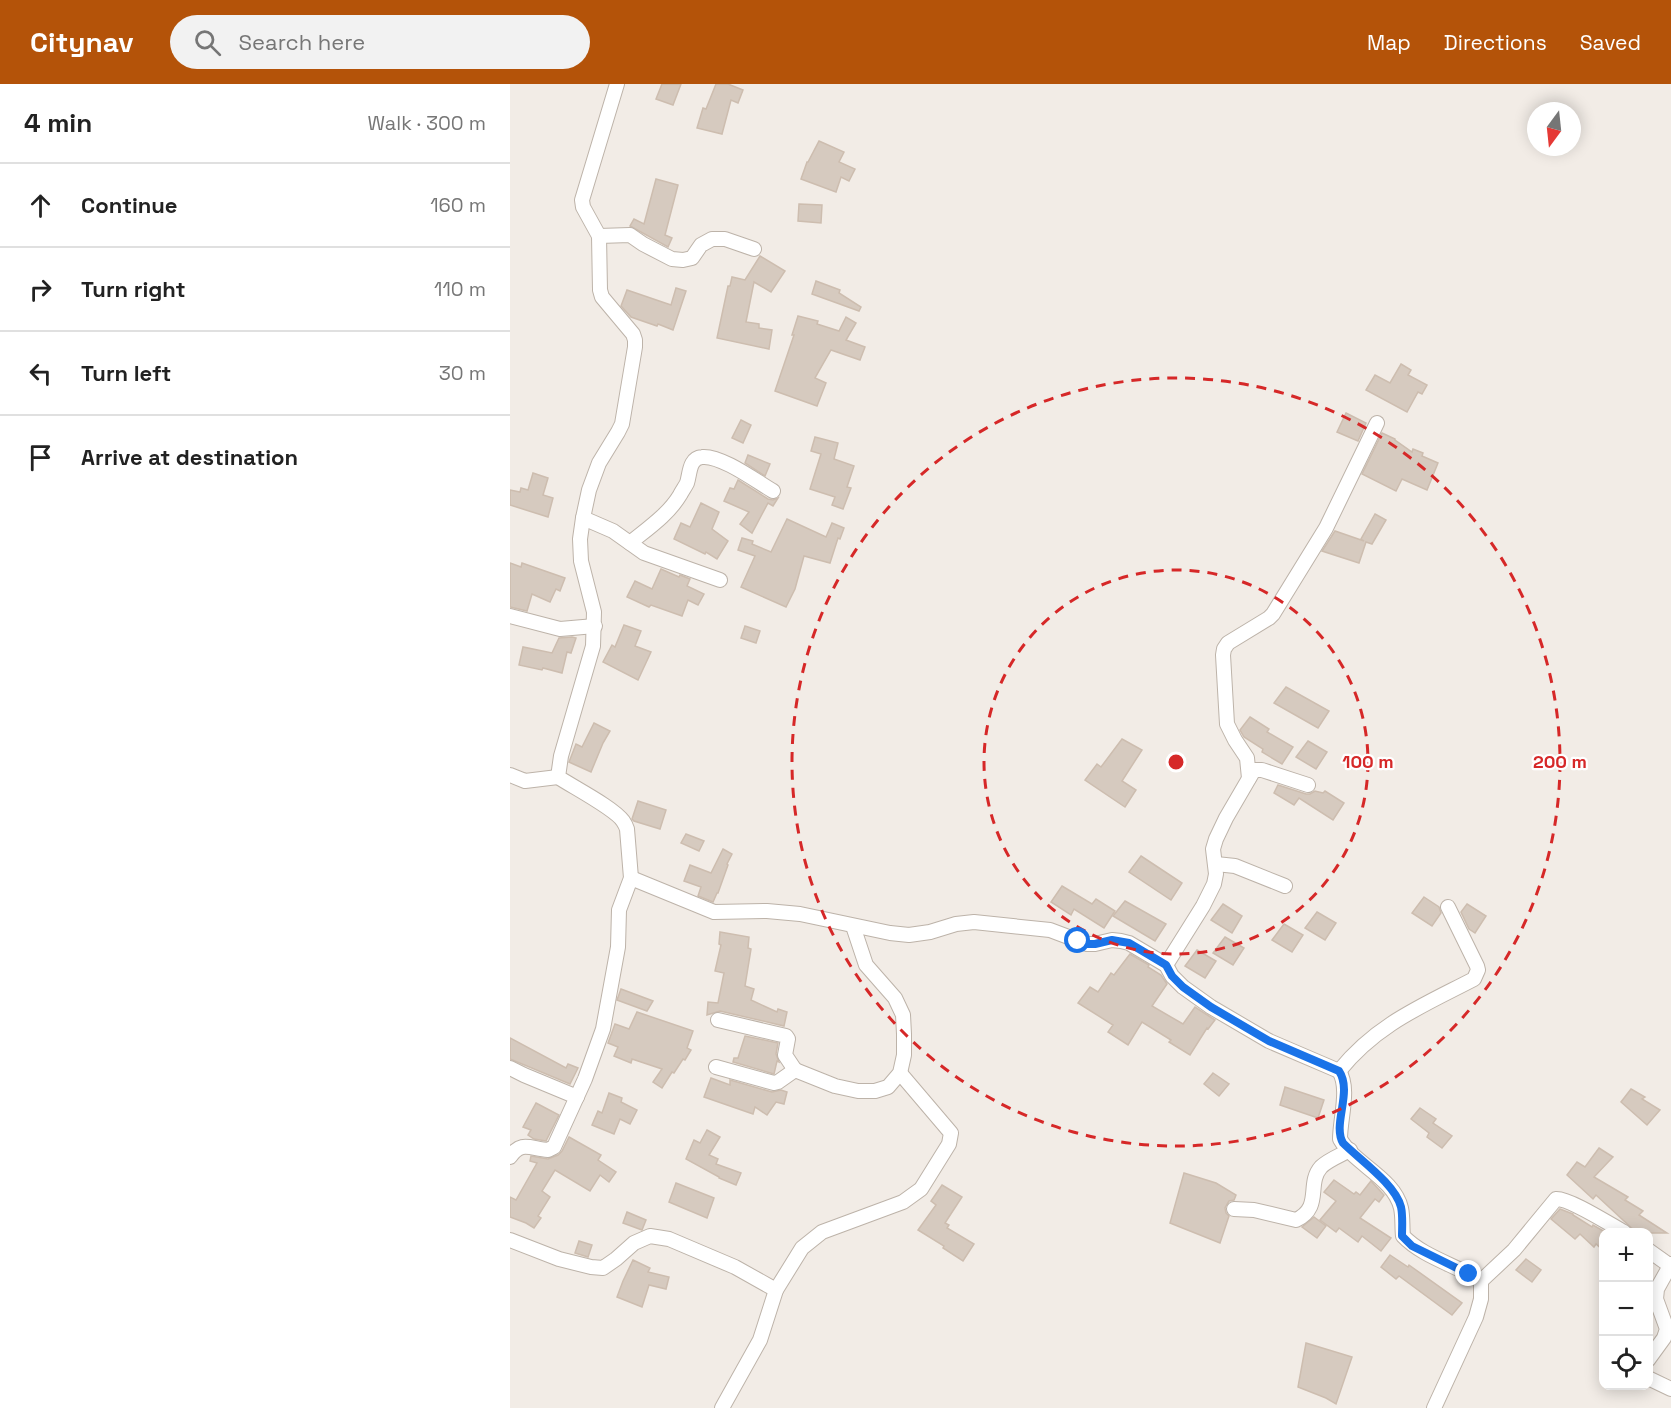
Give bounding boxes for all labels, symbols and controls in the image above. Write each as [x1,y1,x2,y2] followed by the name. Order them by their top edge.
[170,15,590,69] search box
[30,24,134,60] text: Citynav
[191,26,224,59] icon: search
[239,28,365,56] text: Search here
[1367,29,1411,56] text: Map
[1444,29,1547,56] text: Directions
[1580,29,1641,56] text: Saved
[1527,102,1581,156] north arrow
[24,106,92,140] text: 4 min
[367,110,486,136] text: Walk · 300 m
[24,189,57,222] icon: ahead
[81,191,177,219] text: Continue
[430,192,486,218] text: 160 m
[24,273,57,306] icon: right
[81,275,186,303] text: Turn right
[434,276,486,302] text: 110 m
[24,357,57,390] icon: left
[81,359,171,387] text: Turn left
[439,360,486,386] text: 30 m
[24,441,57,474] icon: arrive
[81,443,298,471] text: Arrive at destination
[1342,750,1394,773] text: 100 m
[1533,750,1587,773] text: 200 m
[1166,752,1186,772] centre of rings
[1064,927,1090,953] route start
[1599,1228,1653,1390] map controls
[1599,1228,1653,1282] button: +
[1455,1260,1481,1286] route end
[1599,1282,1653,1336] button: −
[1599,1336,1653,1390] button: locate

